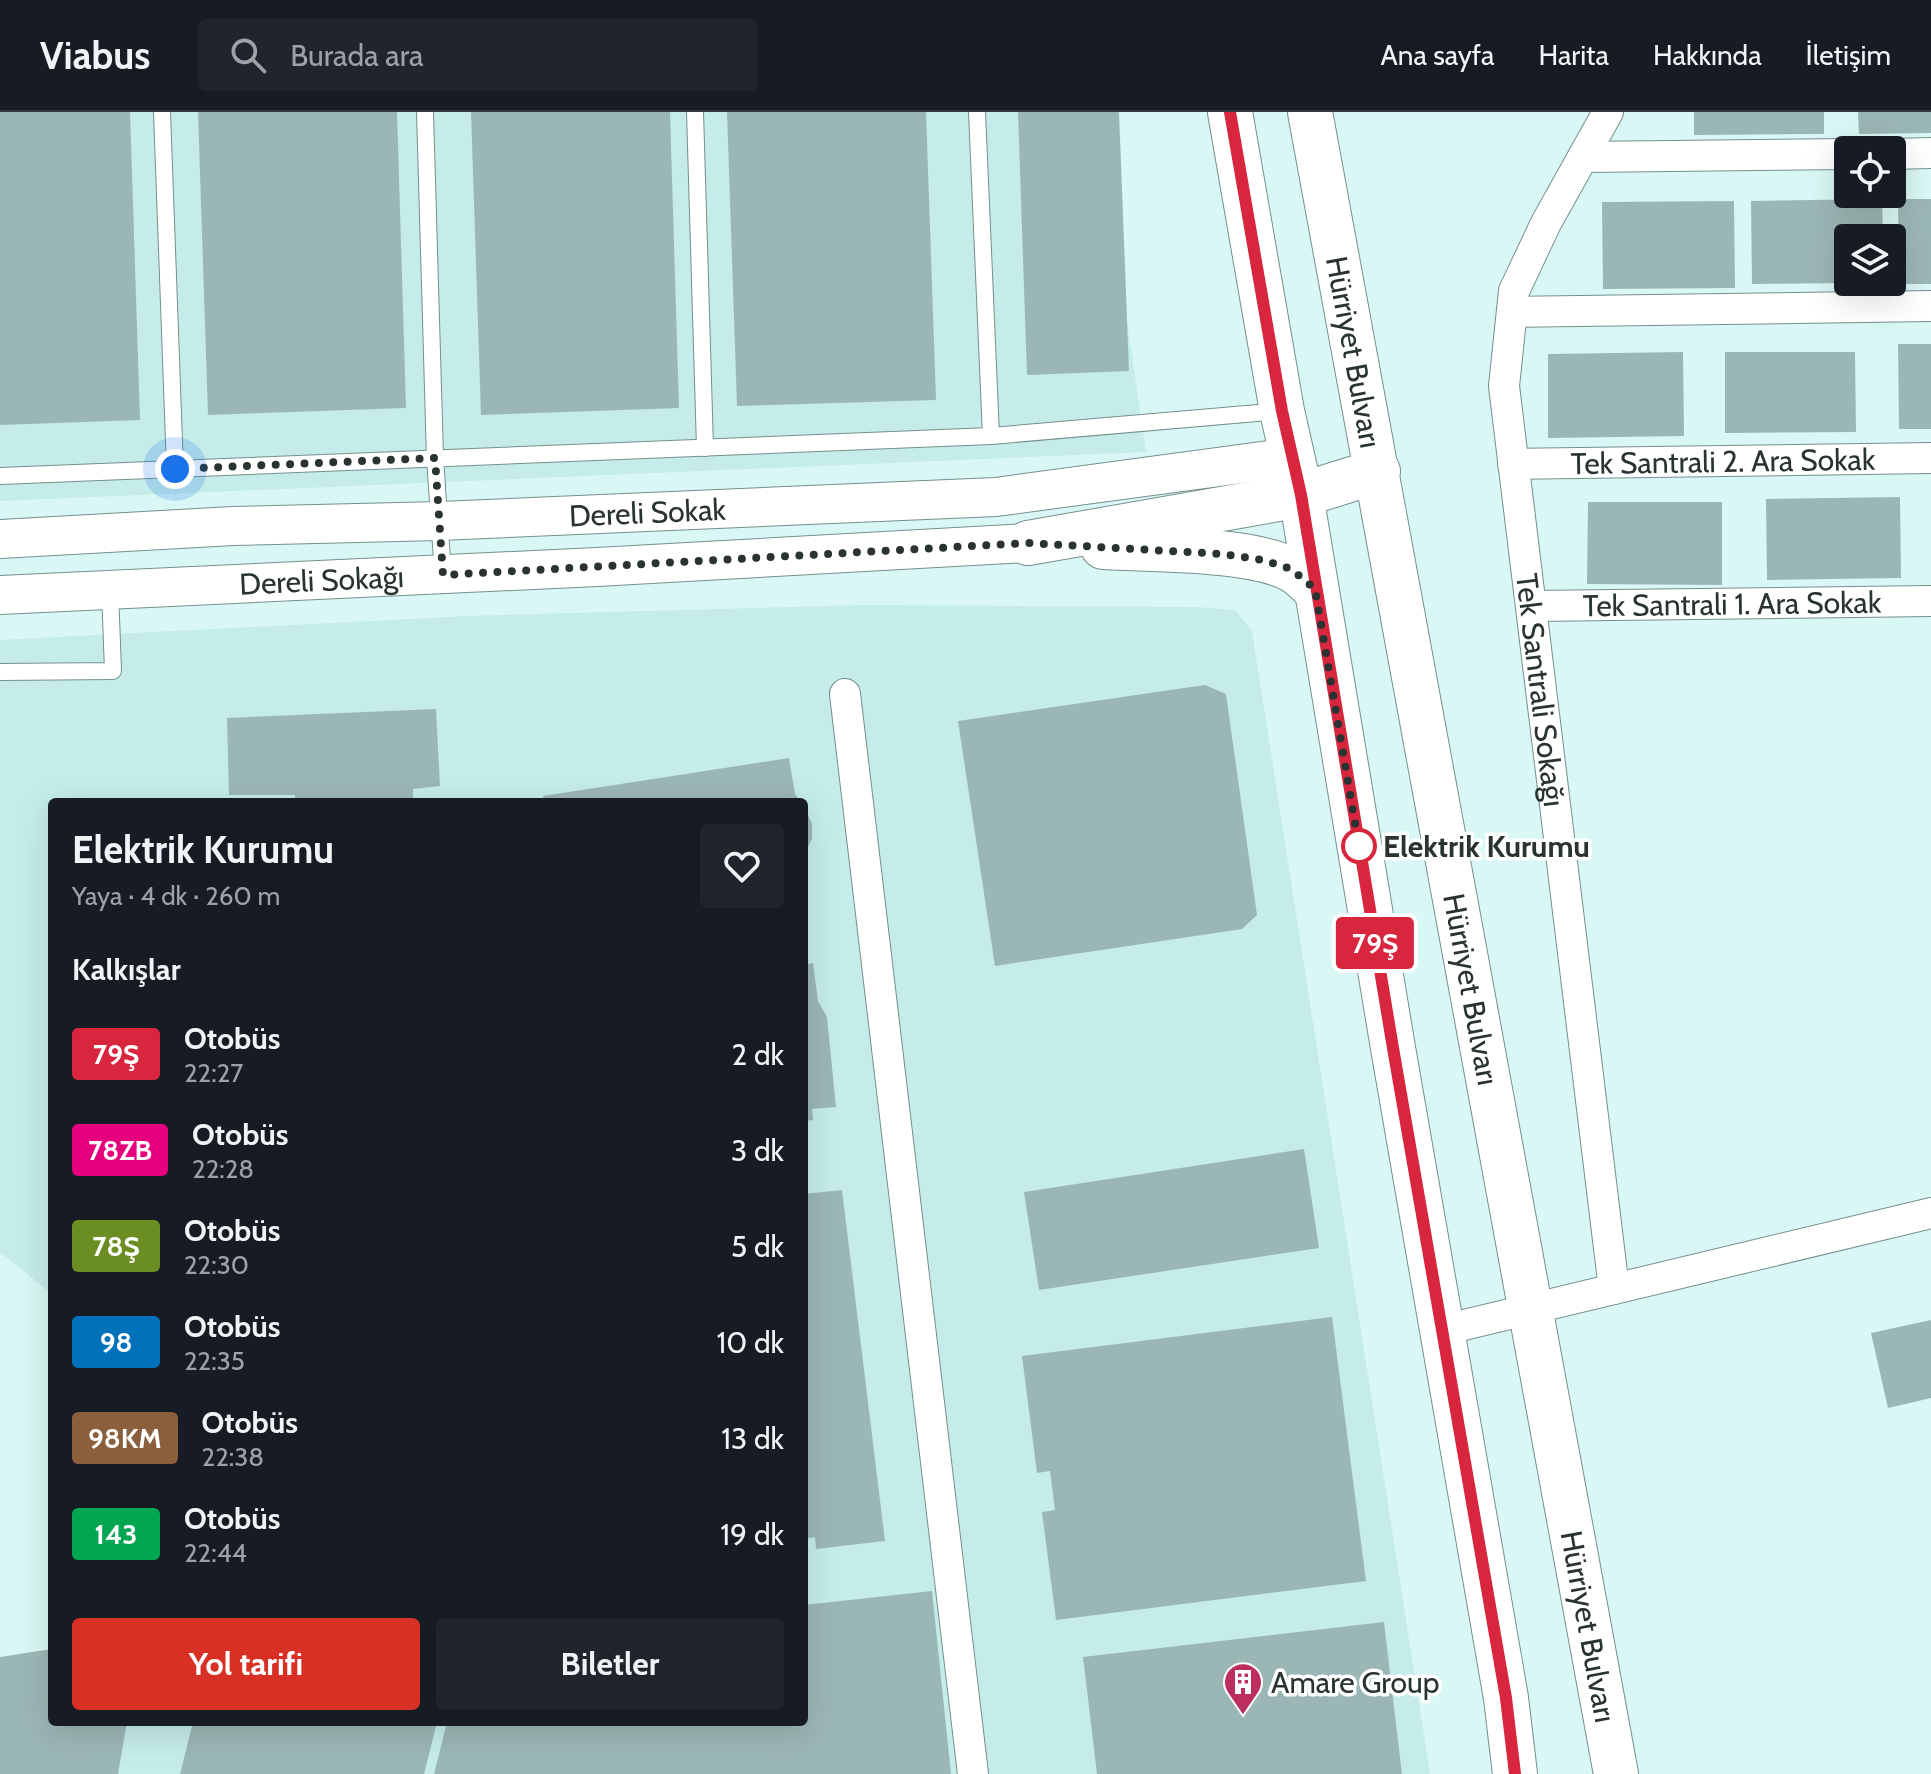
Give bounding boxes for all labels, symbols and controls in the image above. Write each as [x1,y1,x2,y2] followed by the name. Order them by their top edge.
[198,19,758,91] search box
[40,32,150,79] text: Viabus
[226,33,270,77] icon: search
[290,37,423,74] text: Burada ara
[1381,38,1494,72] text: Ana sayfa
[1538,38,1609,72] text: Harita
[1653,38,1762,72] text: Hakkında
[1806,38,1891,72] text: İletişim
[1834,136,1906,296] map controls
[1834,136,1906,208] button: locate
[1834,224,1906,296] button: layers
[1318,253,1390,451] street label: Hürriyet Bulvarı
[1570,440,1876,482] street label: Tek Santrali 2. Ara Sokak
[155,449,195,489] your location
[568,490,727,534] street label: Dereli Sokak
[238,558,405,602] street label: Dereli Sokağı
[1508,571,1574,809] street label: Tek Santrali Sokağı
[1582,583,1882,624] street label: Tek Santrali 1. Ara Sokak
[700,824,784,908] button: heart
[72,826,334,873] text: Elektrik Kurumu
[1383,828,1590,865] place label: Elektrik Kurumu
[1342,829,1376,863] marker: Elektrik Kurumu
[72,880,280,912] text: Yaya · 4 dk · 260 m
[1436,890,1507,1088] street label: Hürriyet Bulvarı
[1329,917,1421,969] line badge: 79Ş
[1352,926,1398,960] text: 79Ş
[72,951,181,988] text: Kalkışlar
[184,1020,280,1057] text: Otobüs
[731,1036,784,1073] text: 2 dk
[93,1037,139,1071] text: 79Ş
[184,1057,243,1089] text: 22:27
[192,1116,289,1153] text: Otobüs
[731,1132,784,1169] text: 3 dk
[88,1133,152,1167] text: 78ZB
[192,1153,254,1185] text: 22:28
[184,1212,280,1249] text: Otobüs
[731,1228,784,1265] text: 5 dk
[92,1229,140,1263] text: 78Ş
[184,1249,249,1281] text: 22:30
[184,1308,280,1345] text: Otobüs
[716,1324,784,1361] text: 10 dk
[100,1325,132,1359] text: 98
[184,1345,245,1377] text: 22:35
[202,1404,298,1441] text: Otobüs
[721,1420,784,1457] text: 13 dk
[88,1421,162,1455] text: 98KM
[202,1441,264,1473] text: 22:38
[184,1500,280,1537] text: Otobüs
[720,1516,784,1553] text: 19 dk
[95,1517,137,1551] text: 143
[1553,1528,1625,1725] street label: Hürriyet Bulvarı
[184,1537,247,1569] text: 22:44
[72,1618,420,1710] button: Yol tarifi
[436,1618,784,1710] button: Biletler
[1222,1661,1264,1716] building icon: Amare Group
[1271,1664,1439,1701] place label: Amare Group

